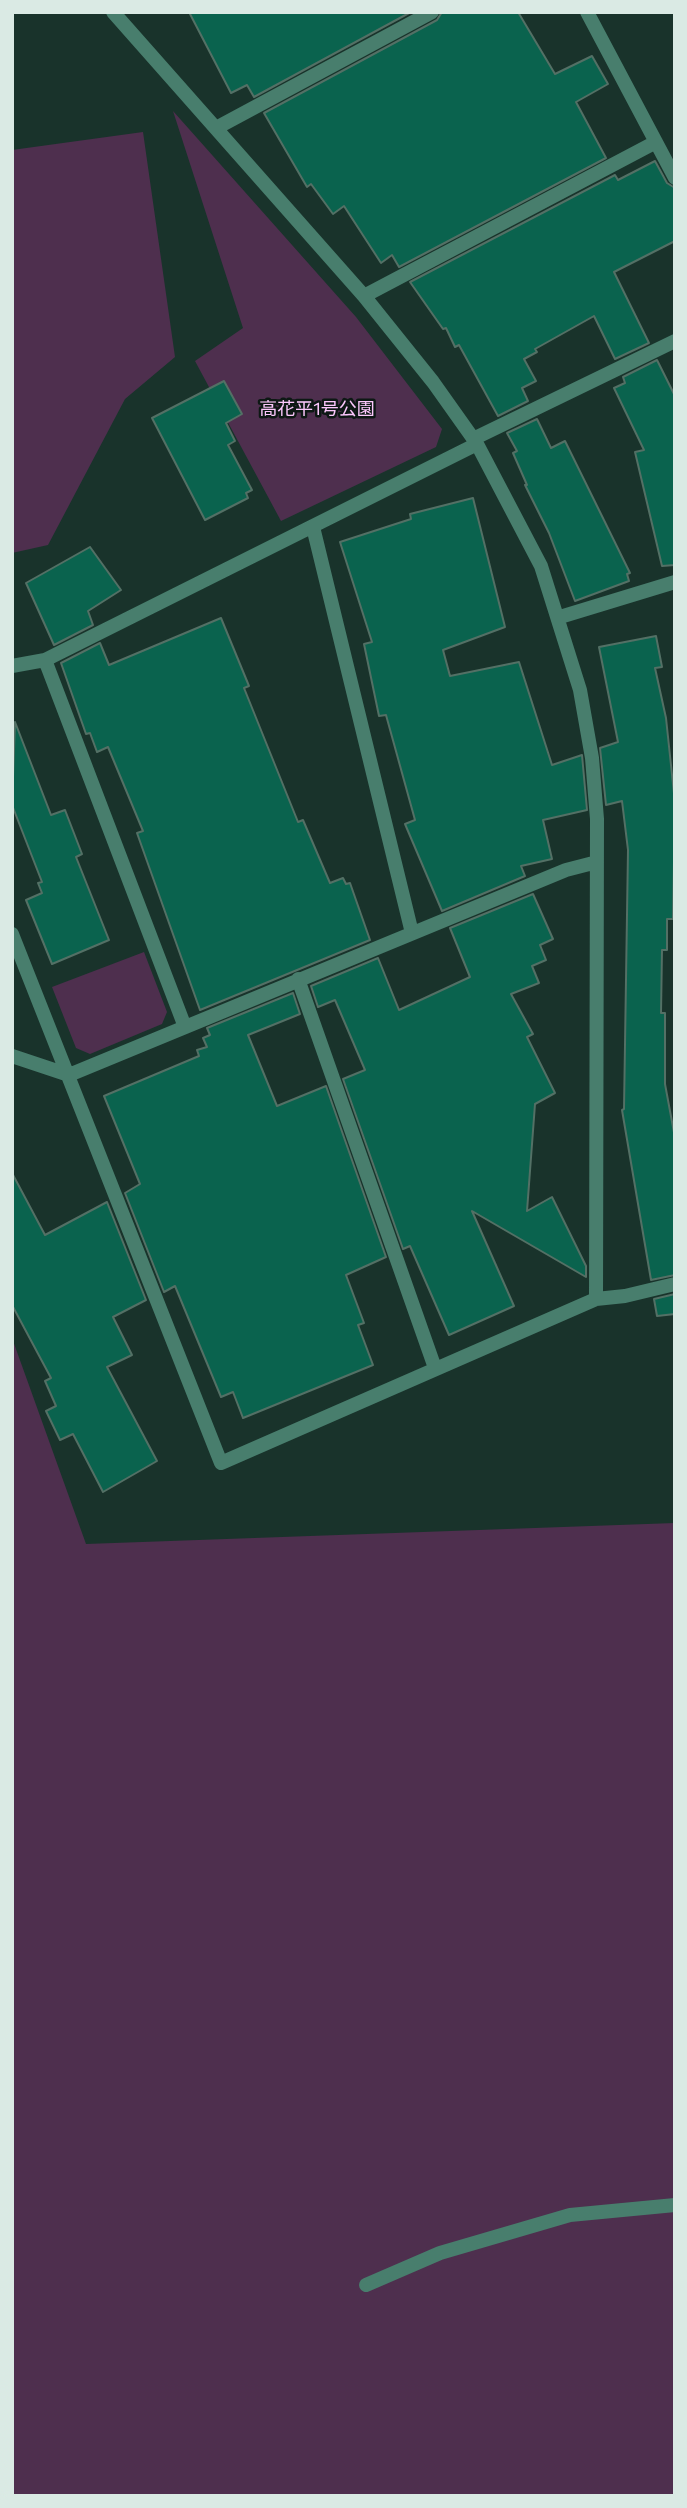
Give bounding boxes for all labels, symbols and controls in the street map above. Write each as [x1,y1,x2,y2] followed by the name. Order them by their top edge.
[259,398,375,420] park label: 高花平1号公園

